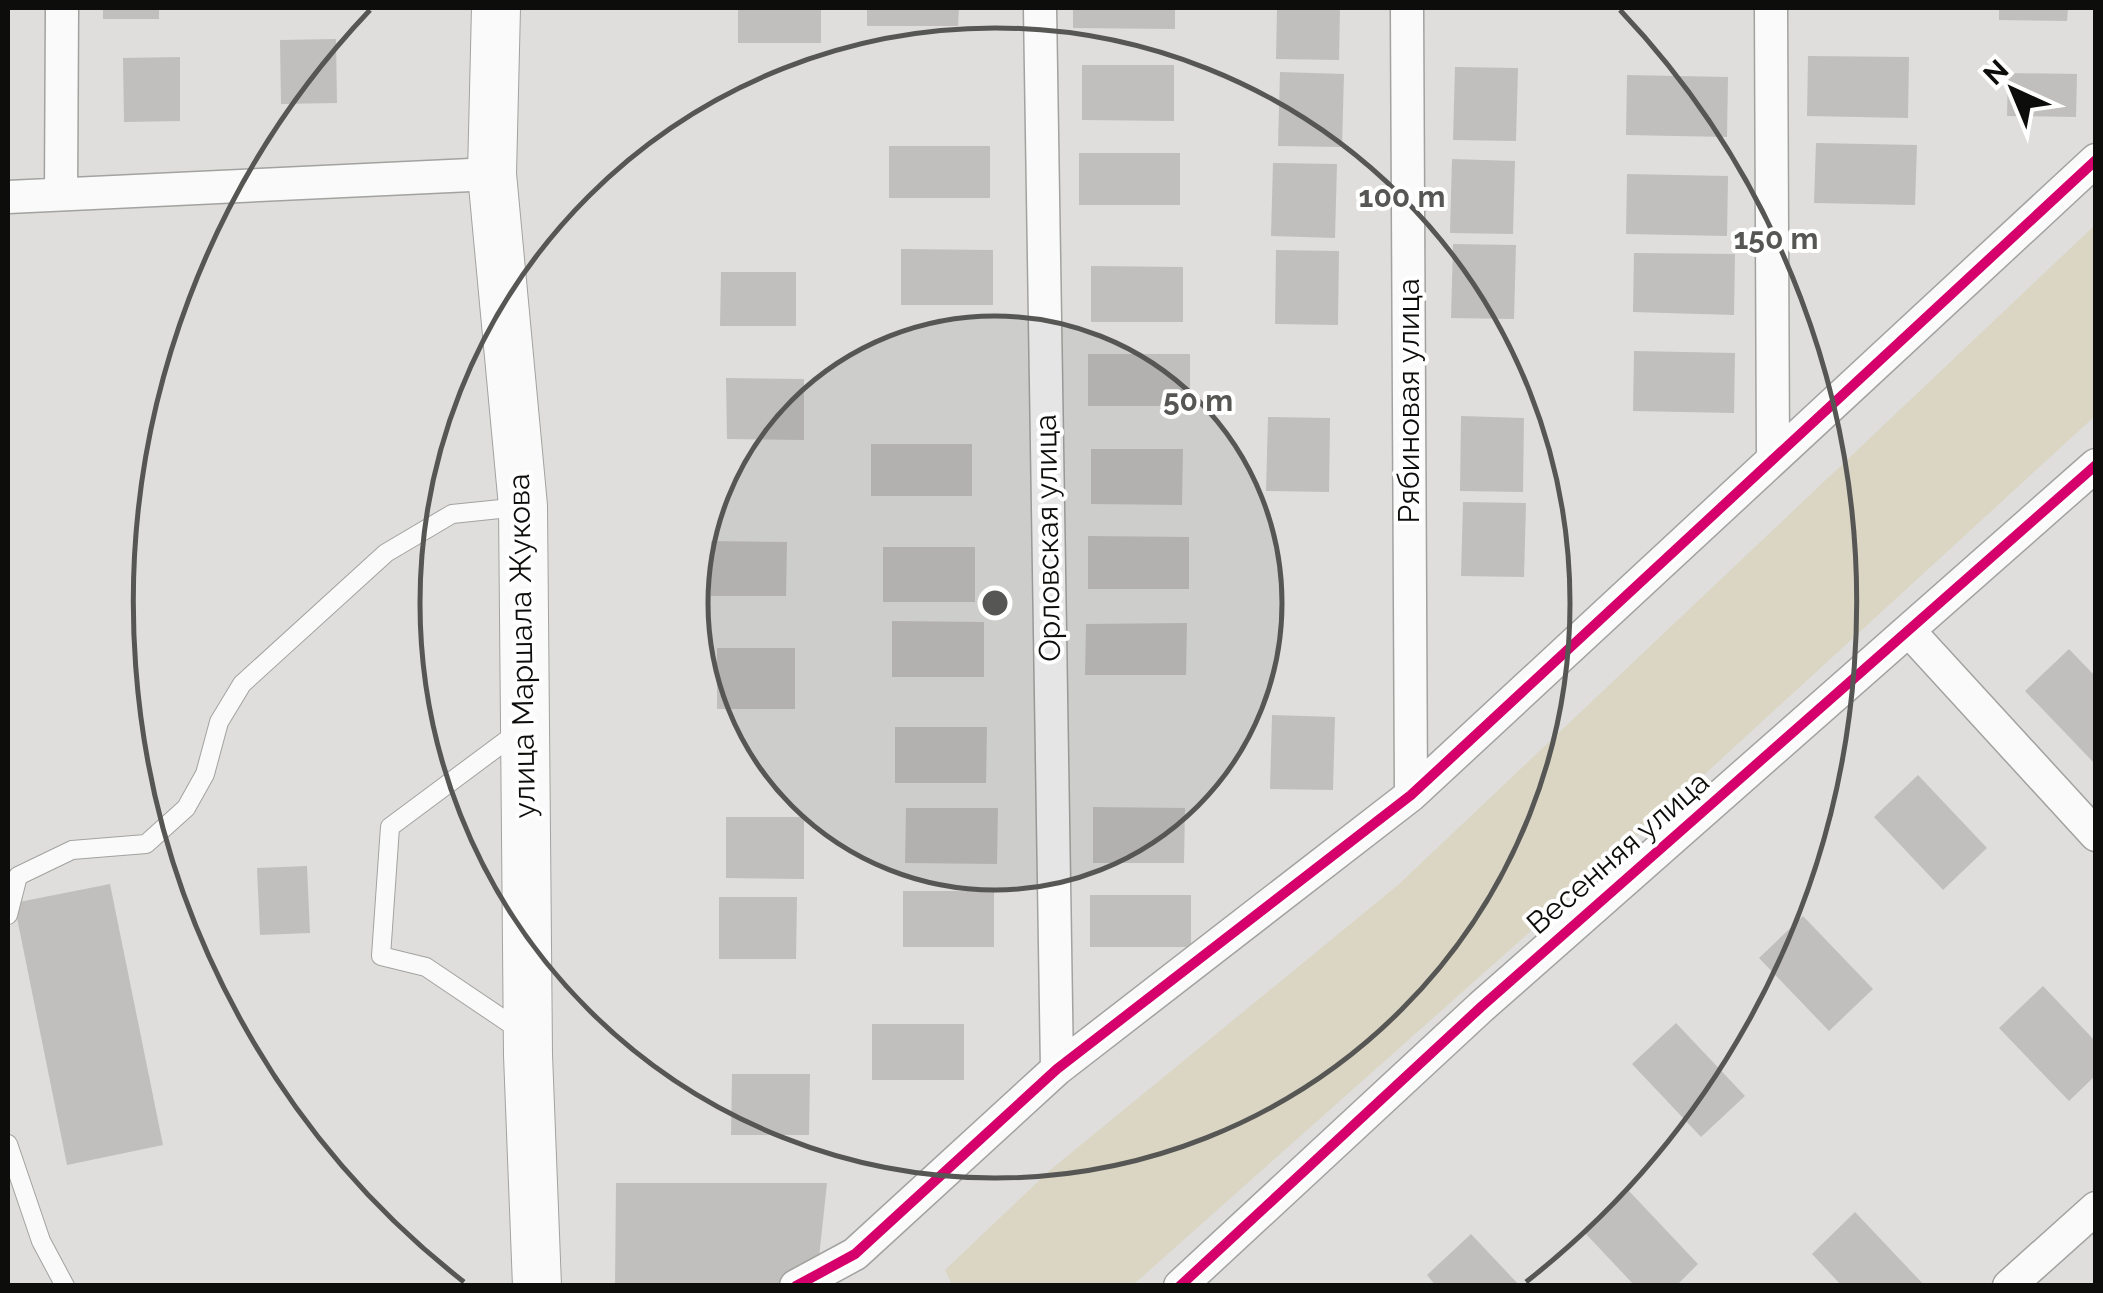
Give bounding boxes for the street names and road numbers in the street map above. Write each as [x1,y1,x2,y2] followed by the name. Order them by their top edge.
[1391,278,1426,524] street label: Рябиновая улица
[1028,414,1067,662] street label: Орловская улица
[501,473,542,819] street label: улица Маршала Жукова
[1520,764,1716,941] street label: Весенняя улица

